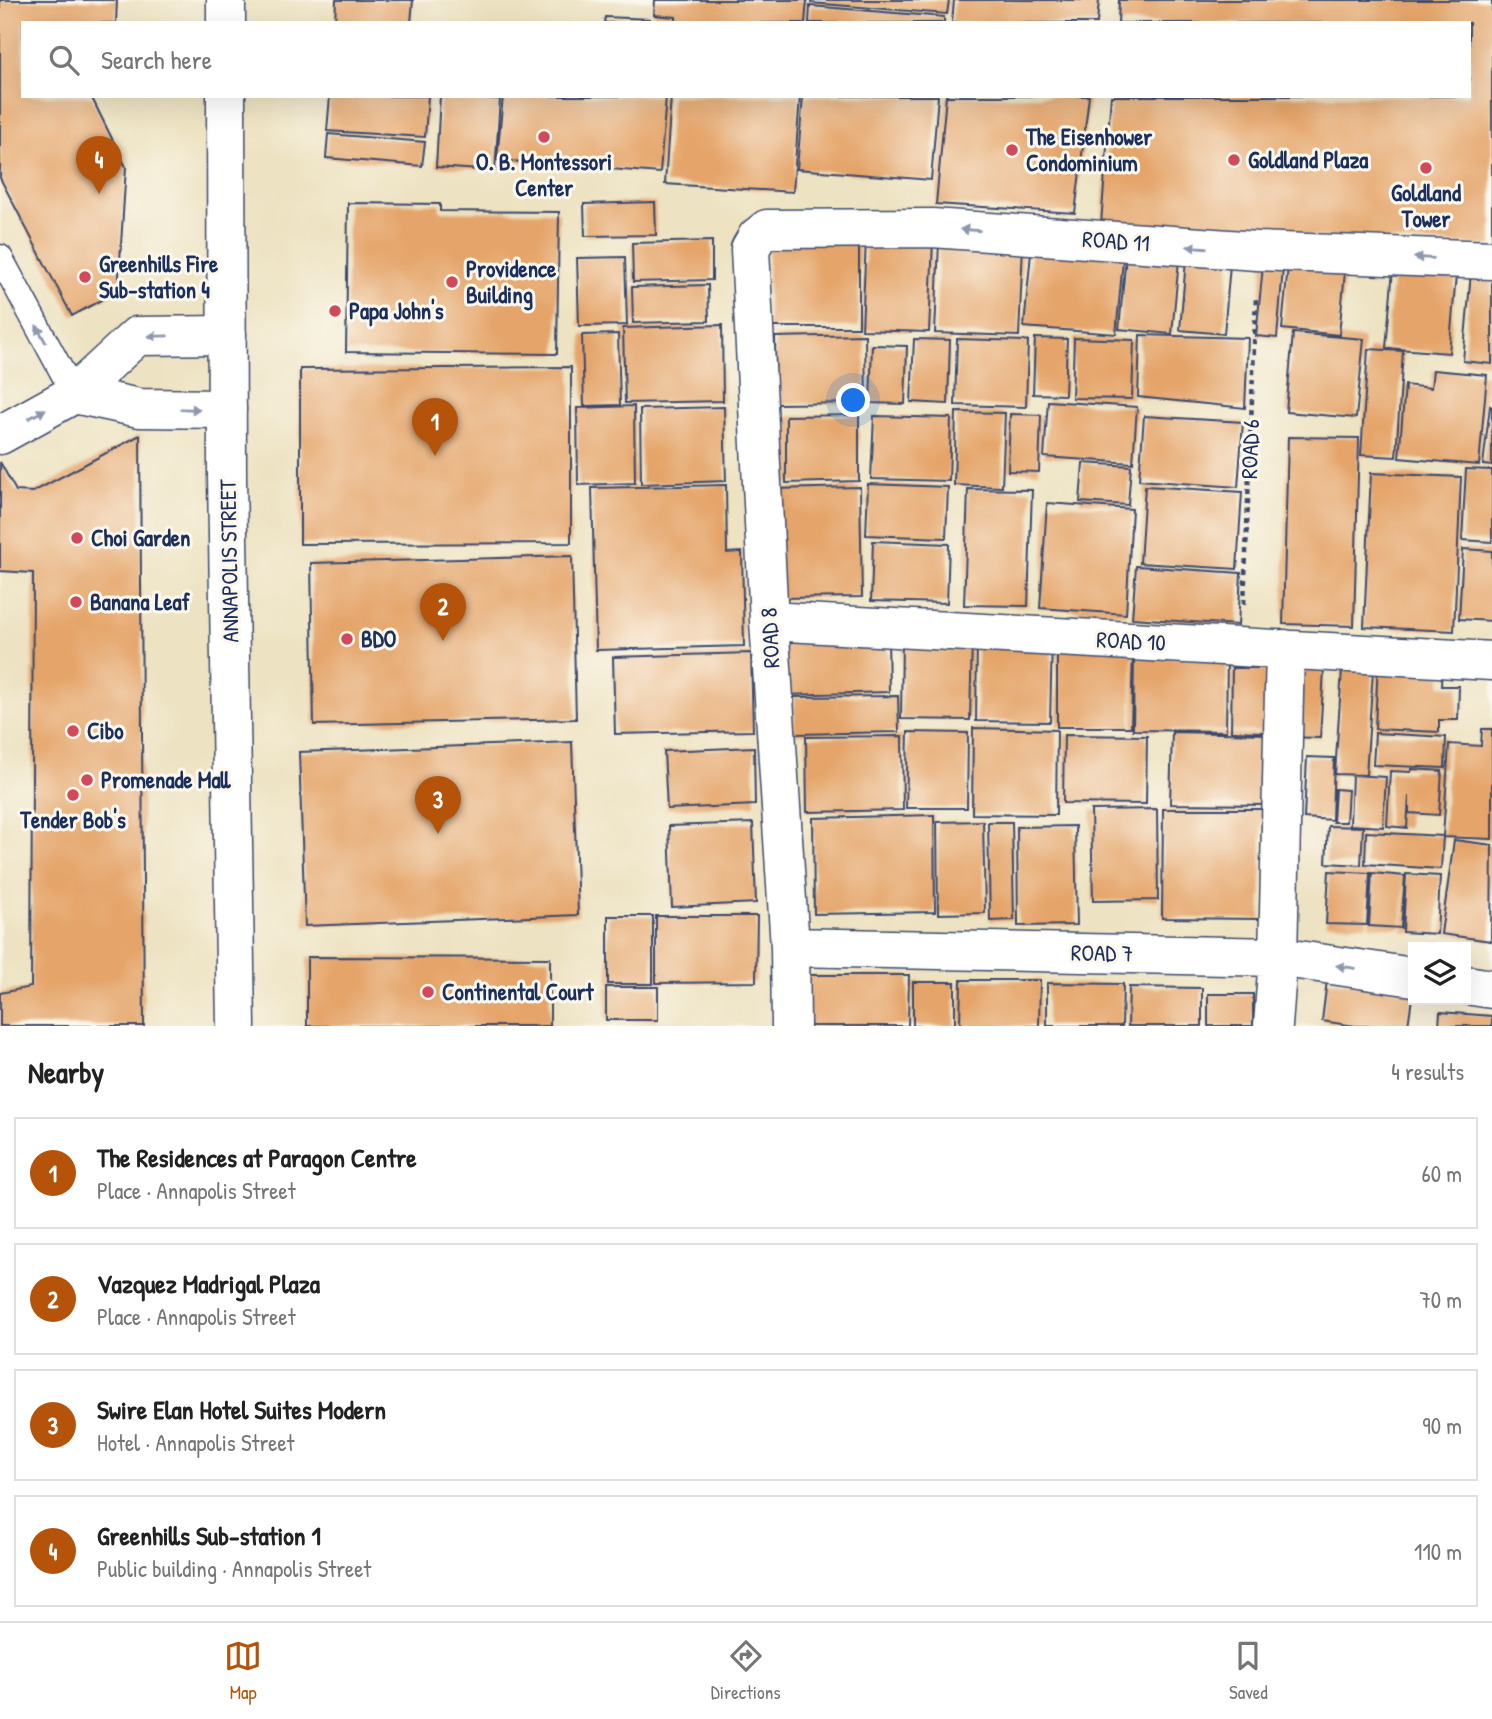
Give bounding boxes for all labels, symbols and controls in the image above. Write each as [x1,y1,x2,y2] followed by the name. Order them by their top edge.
[21,21,1471,98] search box
[45,41,83,79] icon: search
[101,42,212,77] text: Search here
[1025,121,1152,178] place label: The Eisenhower Condominium
[536,129,552,145] marker: O. B. Montessori Center
[76,136,122,194] pin: 4
[1004,142,1020,158] marker: The Eisenhower Condominium
[1248,144,1368,175] place label: Goldland Plaza
[476,146,612,203] place label: O. B. Montessori Center
[1226,152,1242,168] marker: Goldland Plaza
[1418,160,1434,176] marker: Goldland Tower
[1391,177,1461,234] place label: Goldland Tower
[1081,223,1151,258] street label: ROAD 11
[958,224,980,235] one-way arrow
[1185,241,1207,252] one-way arrow
[99,248,219,305] place label: Greenhills Fire Sub-station 4
[1413,252,1435,263] one-way arrow
[466,253,557,311] place label: Providence Building
[77,269,93,285] marker: Greenhills Fire Sub-station 4
[444,274,460,290] marker: Providence Building
[349,295,444,327] place label: Papa John's
[327,303,343,319] marker: Papa John's
[35,324,47,344] one-way arrow
[147,330,169,342] one-way arrow
[836,383,870,417] your location
[412,398,458,456] pin: 1
[179,403,201,414] one-way arrow
[27,408,47,420] one-way arrow
[1233,419,1266,479] street label: ROAD 6
[212,479,245,643] street label: ANNAPOLIS STREET
[91,522,190,553] place label: Choi Garden
[69,530,85,546] marker: Choi Garden
[420,583,466,641] pin: 2
[90,586,191,617] place label: Banana Leaf
[68,594,84,610] marker: Banana Leaf
[752,607,787,669] street label: ROAD 8
[361,623,397,654] place label: BDO
[1096,623,1166,658] street label: ROAD 10
[339,631,355,647] marker: BDO
[87,715,124,746] place label: Cibo
[65,723,81,739] marker: Cibo
[101,764,232,795] place label: Promenade Mall
[79,772,95,788] marker: Promenade Mall
[415,776,461,834] pin: 3
[65,787,81,803] marker: Tender Bob's
[19,804,126,835] place label: Tender Bob's
[1071,936,1133,969] street label: ROAD 7
[1408,942,1471,1005] map controls
[1408,942,1471,1005] button: layers
[1335,961,1357,972] one-way arrow
[442,976,595,1007] place label: Continental Court
[420,984,436,1000] marker: Continental Court
[28,1052,104,1092] text: Nearby
[1391,1056,1464,1087] text: 4 results
[97,1140,417,1175] text: The Residences at Paragon Centre
[49,1158,57,1189] text: 1
[1422,1158,1462,1189] text: 60 m
[97,1175,296,1206] text: Place · Annapolis Street
[97,1266,320,1301] text: Vazquez Madrigal Plaza
[48,1284,58,1315] text: 2
[1419,1284,1462,1315] text: 70 m
[97,1301,296,1332] text: Place · Annapolis Street
[97,1392,386,1427] text: Swire Elan Hotel Suites Modern
[48,1410,58,1441] text: 3
[1422,1410,1462,1441] text: 90 m
[97,1427,295,1458] text: Hotel · Annapolis Street
[97,1518,321,1553] text: Greenhills Sub-station 1
[49,1536,57,1567] text: 4
[1414,1536,1462,1567] text: 110 m
[97,1553,371,1584] text: Public building · Annapolis Street
[224,1637,262,1705] tab: Map
[711,1637,781,1705] tab: Directions
[1229,1637,1268,1705] tab: Saved

